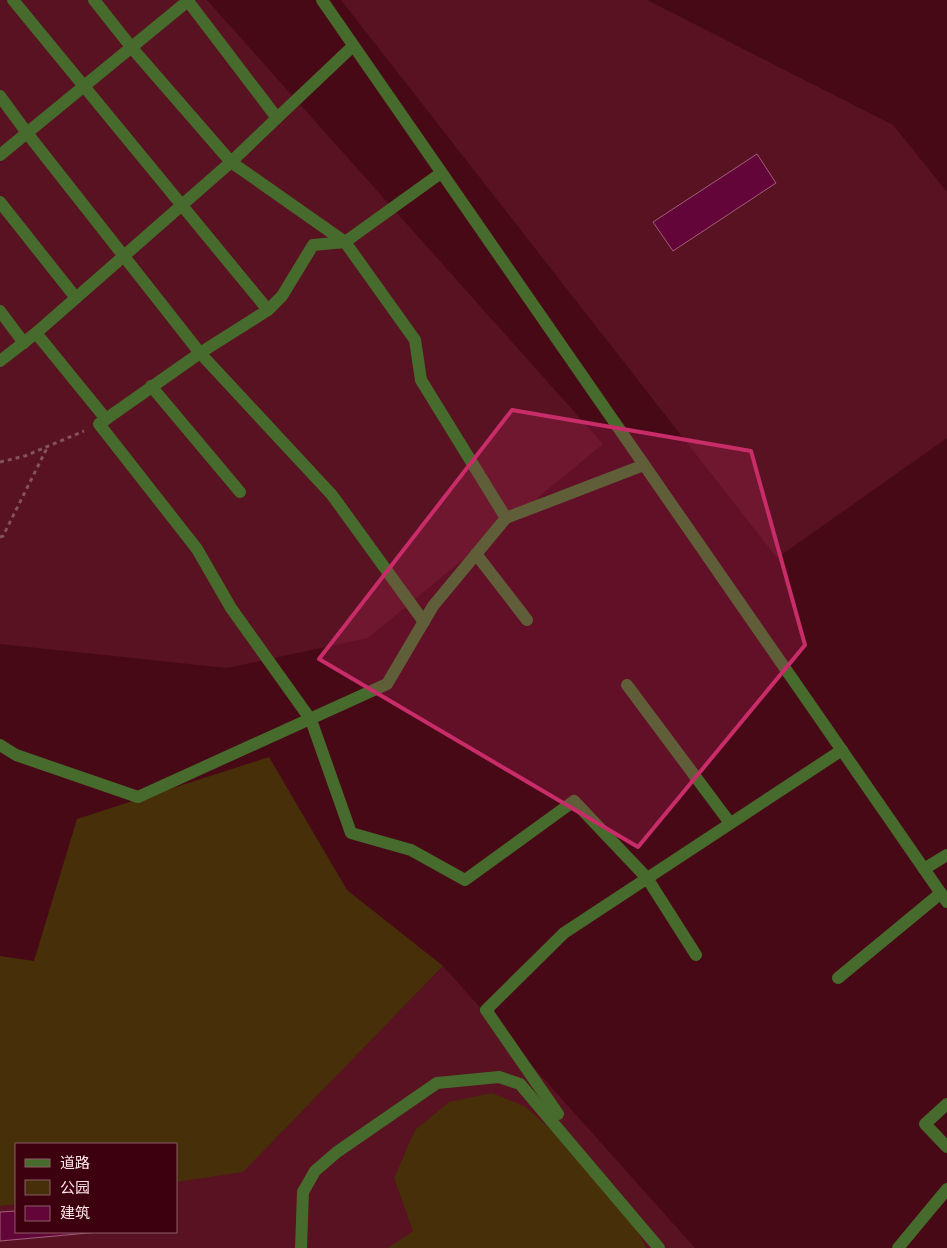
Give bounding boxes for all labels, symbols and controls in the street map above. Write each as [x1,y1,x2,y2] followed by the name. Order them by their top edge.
[15,1143,178,1233] legend
[60,1154,90,1172] text: 道路
[60,1179,90,1197] text: 公园
[60,1204,90,1222] text: 建筑

